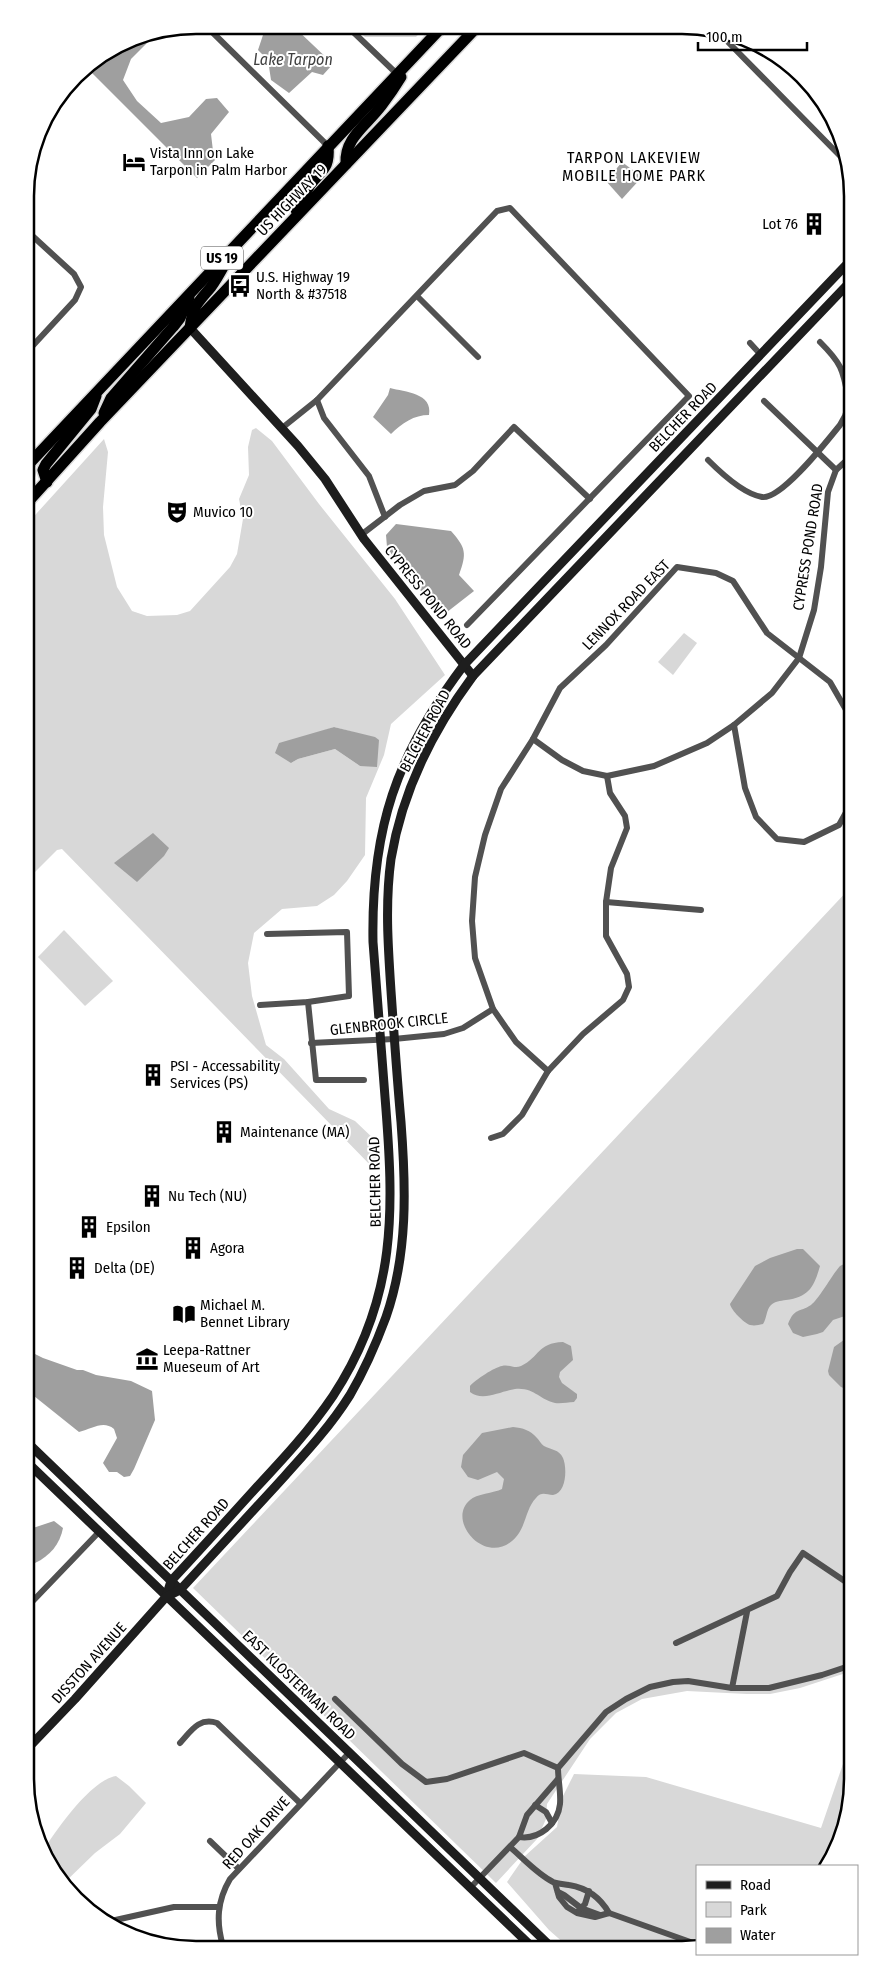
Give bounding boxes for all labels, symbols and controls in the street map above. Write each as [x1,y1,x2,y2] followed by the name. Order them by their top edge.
[698,20,807,52] scale bar
[706,28,743,46] text: 100 m
[253,50,333,69] water label: Lake Tarpon
[150,144,288,179] place label: Vista Inn on Lake Tarpon in Palm Harbor
[562,148,706,185] district label: TARPON LAKEVIEW MOBILE HOME PARK
[121,149,147,175] hotel icon: Vista Inn on Lake Tarpon in Palm Harbor
[253,160,331,240] street label: US HIGHWAY 19
[801,211,827,237] building icon: Lot 76
[762,215,798,233] place label: Lot 76
[201,247,243,270] road number: US 19
[256,268,350,303] place label: U.S. Highway 19 North & #37518
[227,273,253,299] bus stop icon: U.S. Highway 19 North & #37518
[645,378,721,456] street label: BELCHER ROAD
[789,482,827,612] street label: CYPRESS POND ROAD
[164,499,190,525] theatre icon: Muvico 10
[193,503,253,521] place label: Muvico 10
[381,541,475,653] street label: CYPRESS POND ROAD
[578,556,674,654] street label: LENNOX ROAD EAST
[396,687,454,775] street label: BELCHER ROAD
[329,1009,449,1039] street label: GLENBROOK CIRCLE
[170,1057,280,1092] place label: PSI - Accessability Services (PS)
[140,1062,166,1088] building icon: PSI - Accessability Services (PS)
[211,1119,237,1145] building icon: Maintenance (MA)
[240,1123,349,1141] place label: Maintenance (MA)
[365,1137,385,1227] street label: BELCHER ROAD
[139,1183,165,1209] building icon: Nu Tech (NU)
[168,1187,247,1205] place label: Nu Tech (NU)
[76,1214,102,1240] building icon: Epsilon
[106,1218,151,1236] place label: Epsilon
[180,1235,206,1261] building icon: Agora
[210,1239,245,1257] place label: Agora
[64,1255,90,1281] building icon: Delta (DE)
[94,1259,154,1277] place label: Delta (DE)
[200,1296,290,1331] place label: Michael M. Bennet Library
[171,1301,197,1327] library icon: Michael M. Bennet Library
[163,1341,260,1376] place label: Leepa-Rattner Mueseum of Art
[134,1346,160,1372] museum icon: Leepa-Rattner Mueseum of Art
[159,1494,233,1574] street label: BELCHER ROAD
[48,1619,130,1707] street label: DISSTON AVENUE
[239,1626,359,1744] street label: EAST KLOSTERMAN ROAD
[219,1793,293,1873] street label: RED OAK DRIVE
[696,1865,858,1955] legend
[740,1876,771,1894] text: Road
[740,1901,767,1919] text: Park
[740,1926,776,1944] text: Water

